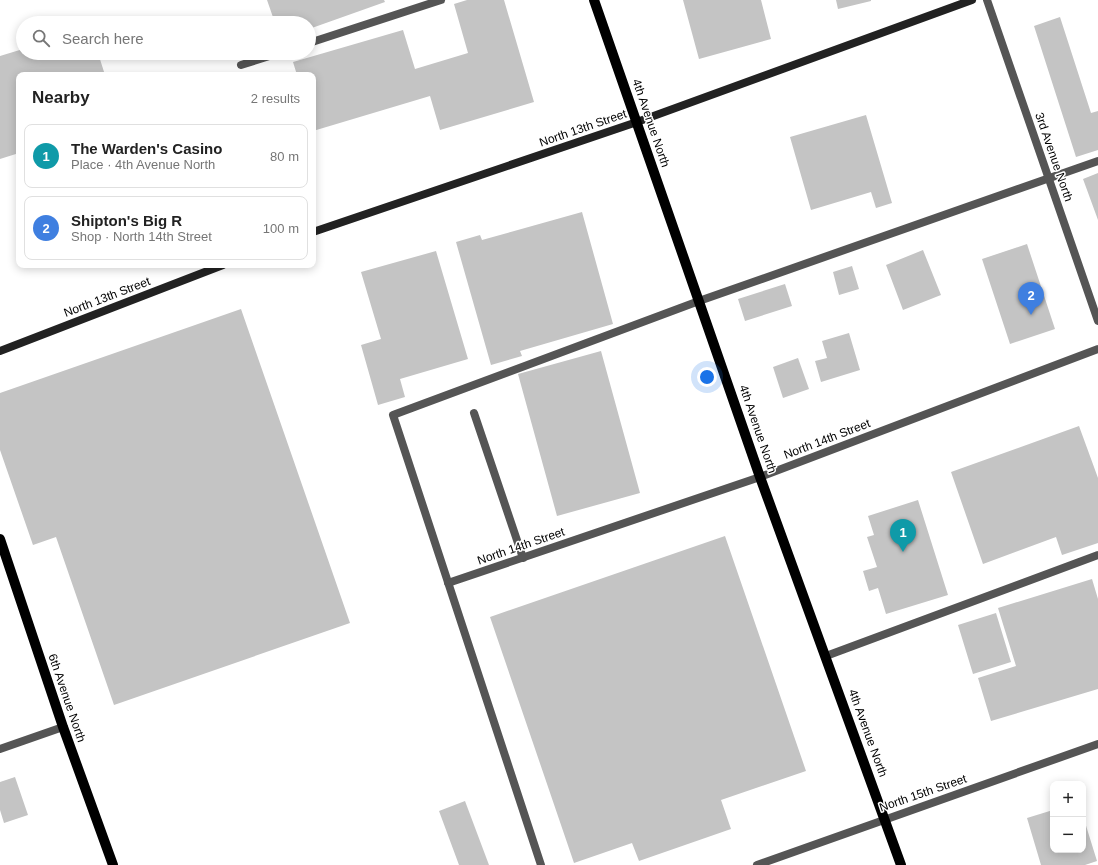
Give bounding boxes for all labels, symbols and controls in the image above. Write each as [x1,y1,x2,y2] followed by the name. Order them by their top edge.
[16,16,316,60] search box
[30,27,52,49] icon: search
[62,30,144,47] text: Search here
[629,77,673,169] street label: 4th Avenue North
[32,88,90,107] text: Nearby
[251,91,300,106] text: 2 results
[538,106,629,149] street label: North 13th Street
[1032,111,1076,203] street label: 3rd Avenue North
[71,140,222,157] text: The Warden's Casino
[42,149,50,164] text: 1
[270,149,299,164] text: 80 m
[71,157,215,172] text: Place · 4th Avenue North
[71,212,182,229] text: Shipton's Big R
[42,221,50,236] text: 2
[263,221,299,236] text: 100 m
[71,229,212,244] text: Shop · North 14th Street
[62,274,153,320] street label: North 13th Street
[1018,282,1044,315] pin: 2
[697,367,717,387] your location
[736,383,780,475] street label: 4th Avenue North
[782,416,873,462] street label: North 14th Street
[890,519,916,552] pin: 1
[476,524,567,567] street label: North 14th Street
[45,652,89,744] street label: 6th Avenue North
[846,687,890,779] street label: 4th Avenue North
[878,771,969,814] street label: North 15th Street
[1050,781,1086,853] map controls
[1050,781,1086,817] button: +
[1050,817,1086,853] button: −

